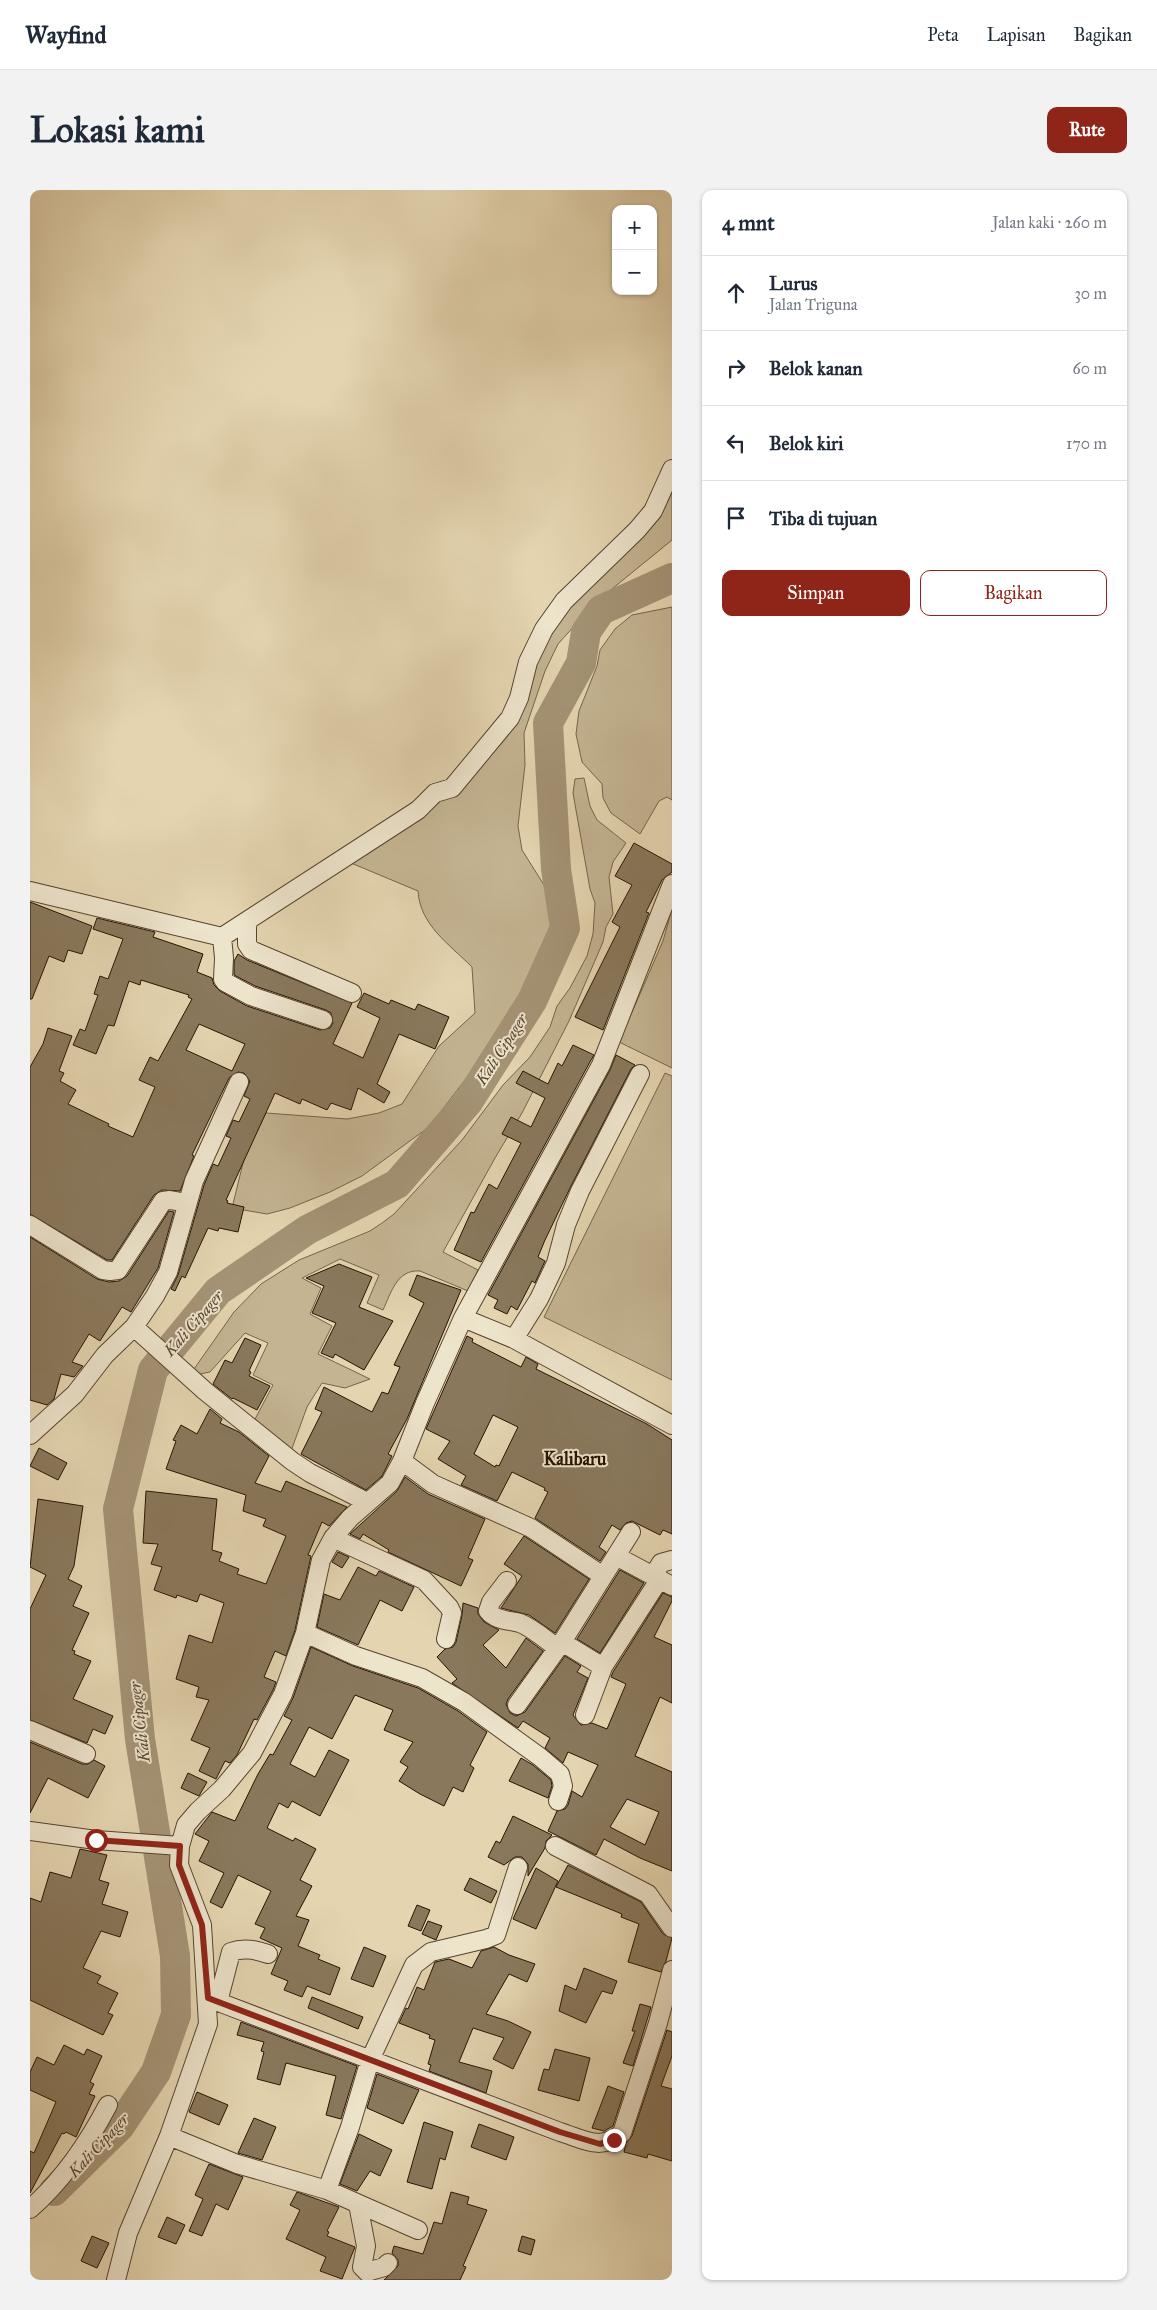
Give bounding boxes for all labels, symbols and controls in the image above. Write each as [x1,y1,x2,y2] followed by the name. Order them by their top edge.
[25,20,107,50] text: Wayfind
[927,24,959,46] text: Peta
[987,24,1045,46] text: Lapisan
[1073,24,1132,46] text: Bagikan
[1047,107,1127,153] button: Rute
[30,109,205,152] text: Lokasi kami
[612,205,657,295] map controls
[612,205,657,250] button: +
[722,210,775,236] text: 4 mnt
[992,213,1107,232] text: Jalan kaki · 260 m
[612,250,657,295] button: −
[769,272,817,295] text: Lurus
[722,279,750,307] icon: ahead
[1074,284,1107,303] text: 30 m
[769,295,858,314] text: Jalan Triguna
[722,354,750,382] icon: right
[769,357,863,380] text: Belok kanan
[1073,359,1107,378] text: 60 m
[722,429,750,457] icon: left
[769,432,843,455] text: Belok kiri
[1066,434,1107,453] text: 170 m
[722,504,750,532] icon: arrive
[769,507,877,530] text: Tiba di tujuan
[722,570,910,616] button: Simpan
[920,570,1107,616] button: Bagikan
[471,1009,533,1090] water label: Kali Cipager
[159,1286,229,1361] water label: Kali Cipager
[544,1448,607,1470] district label: Kalibaru
[125,1679,155,1764] water label: Kali Cipager
[85,1829,108,1852] route start
[63,2108,134,2183] water label: Kali Cipager
[603,2129,626,2152] route end

